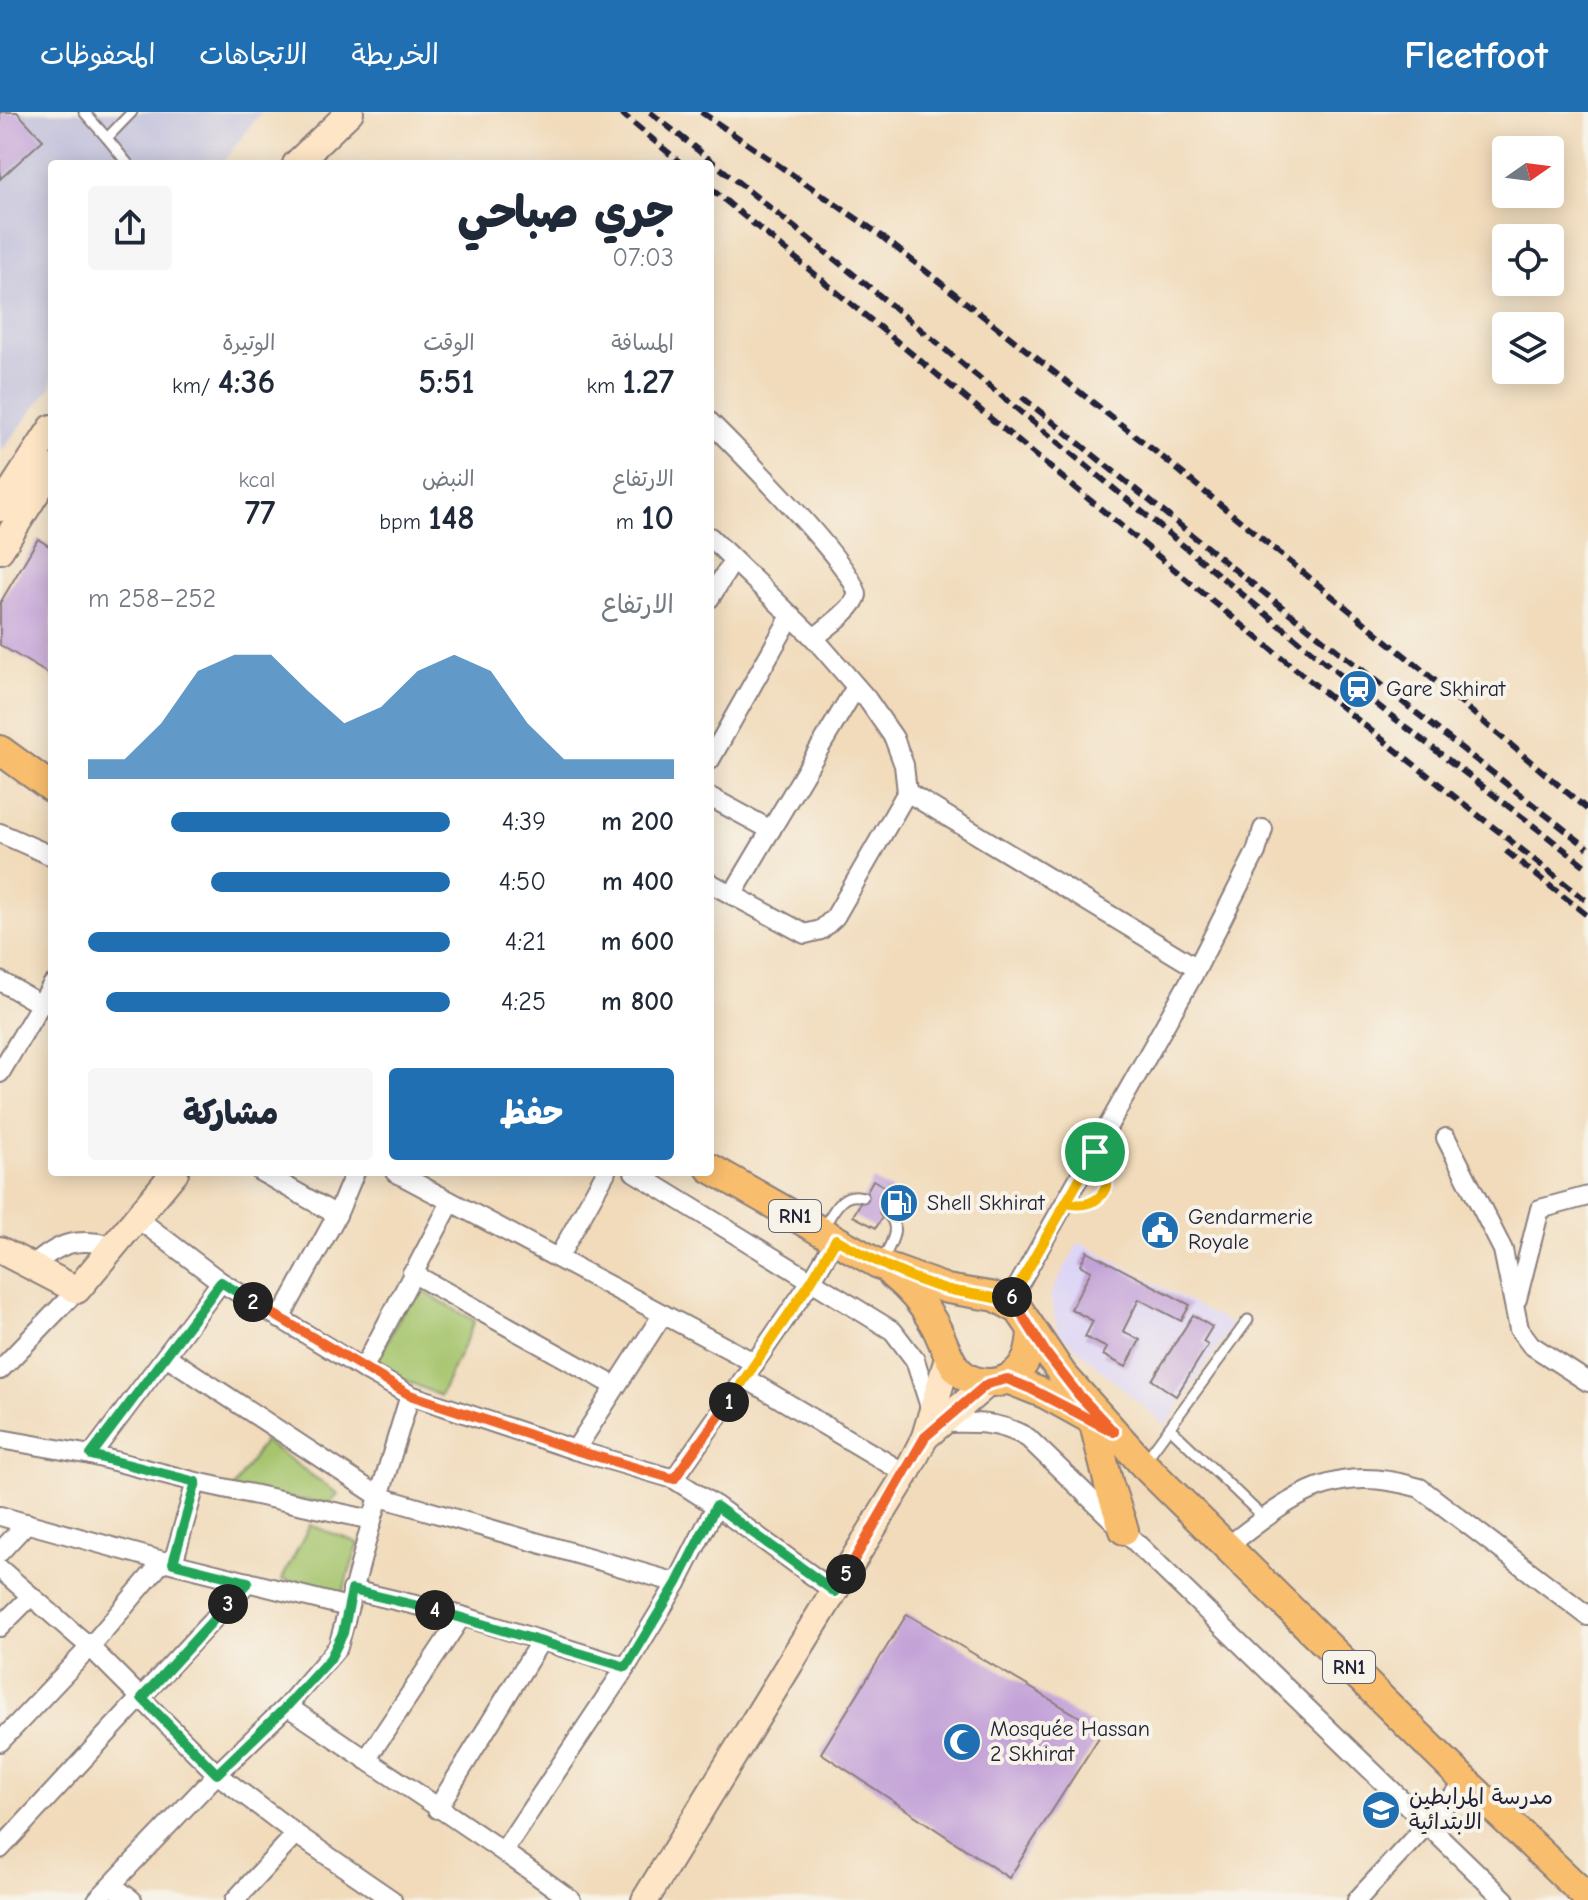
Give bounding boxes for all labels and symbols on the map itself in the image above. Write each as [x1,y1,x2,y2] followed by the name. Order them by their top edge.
[1492,136,1564,208] north arrow
[1337,668,1379,710] station icon: Gare Skhirat
[1386,676,1506,702] place label: Gare Skhirat
[1061,1118,1129,1186] pin
[878,1182,920,1224] fuel station icon: Shell Skhirat
[927,1190,1045,1216] place label: Shell Skhirat
[769,1200,821,1232] road number: RN1
[1188,1204,1313,1255] place label: Gendarmerie Royale
[1139,1209,1181,1251] public building icon: Gendarmerie Royale
[992,1277,1032,1317] pin: 6
[233,1282,273,1322] pin: 2
[709,1382,749,1422] pin: 1
[826,1554,866,1594] pin: 5
[208,1584,248,1624] pin: 3
[415,1590,455,1630] pin: 4
[1323,1651,1375,1683] road number: RN1
[990,1716,1150,1767] place label: Mosquée Hassan 2 Skhirat
[941,1721,983,1763] mosque icon: Mosquée Hassan 2 Skhirat
[1409,1784,1553,1835] place label: مدرسة المرابطين الابتدائية
[1360,1789,1402,1831] school or university icon: مدرسة المرابطين الابتدائية

